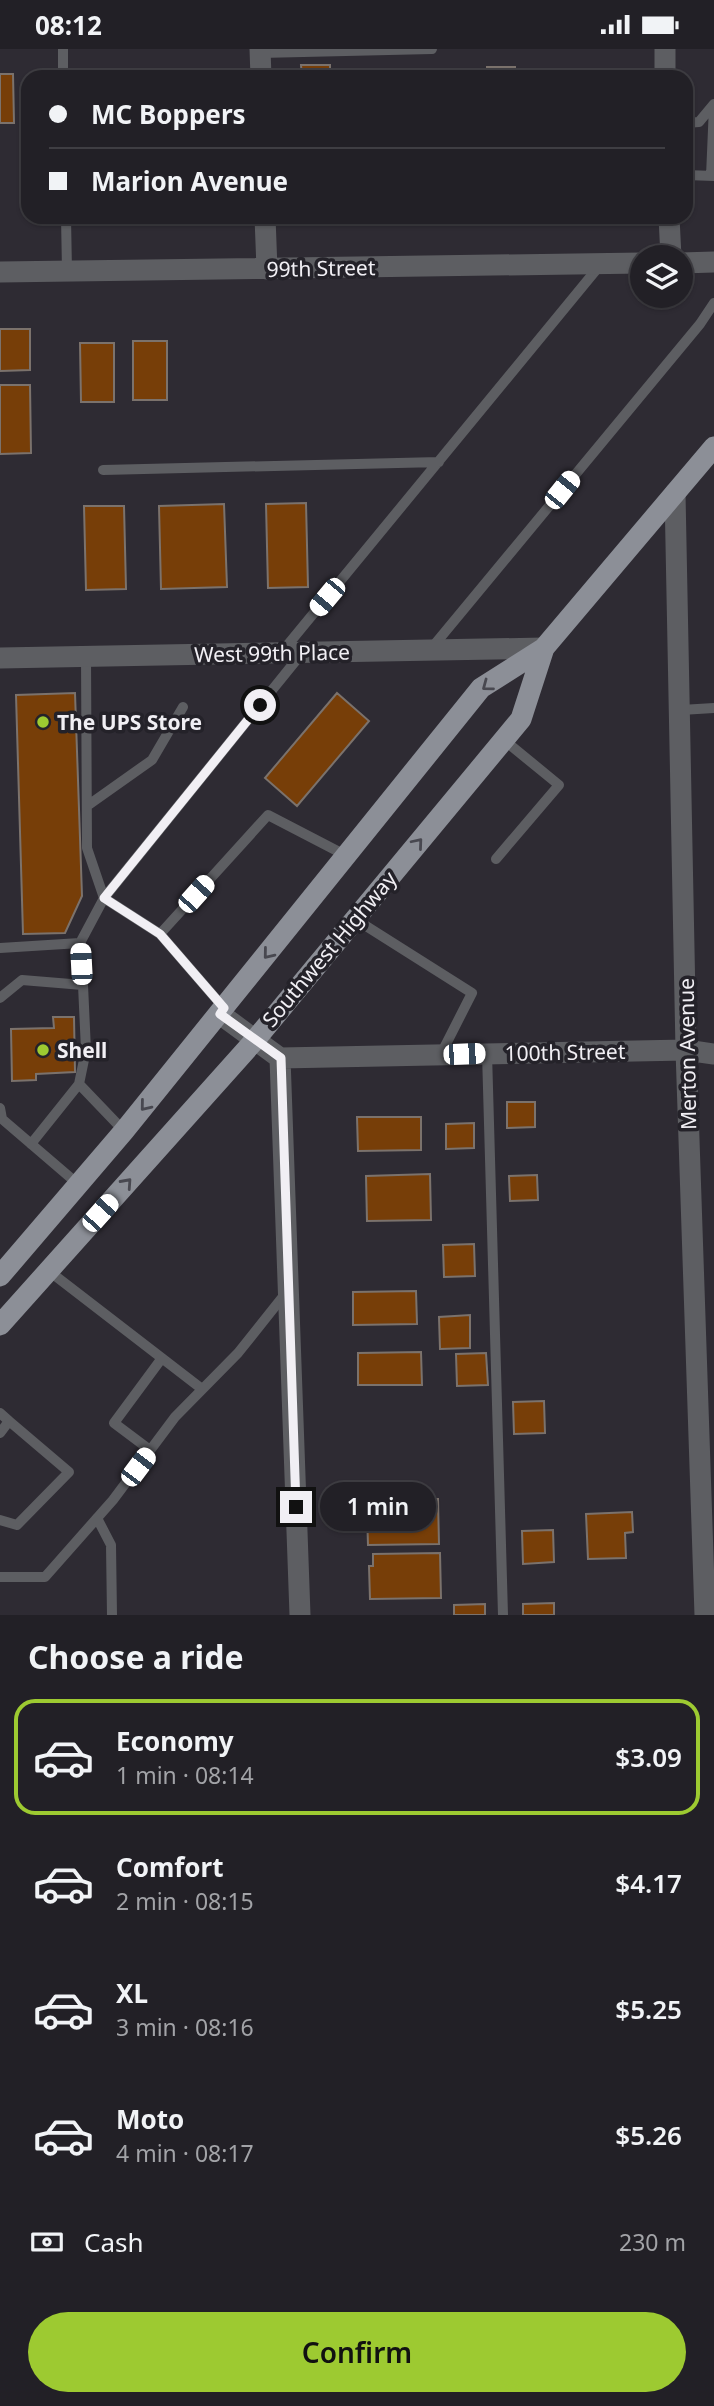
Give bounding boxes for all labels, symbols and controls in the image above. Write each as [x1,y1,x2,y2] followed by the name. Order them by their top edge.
[35,7,102,43] text: 08:12
[91,96,246,132] text: MC Boppers
[91,163,288,199] text: Marion Avenue
[630,245,693,308] map controls
[630,245,693,308] button: layers
[266,253,376,283] street label: 99th Street
[541,467,584,513] car
[306,574,349,620] car
[194,638,350,668] street label: West 99th Place
[482,678,494,690] one-way arrow
[244,689,276,721] route start
[57,708,202,736] place label: The UPS Store
[35,714,51,730] marker: The UPS Store
[410,838,422,851] one-way arrow
[256,865,403,1033] street label: Southwest Highway
[175,871,218,917] car
[70,942,93,986] car
[264,945,276,958] one-way arrow
[672,978,702,1130] street label: Merton Avenue
[57,1036,107,1064] place label: Shell
[504,1037,626,1067] street label: 100th Street
[35,1042,51,1058] marker: Shell
[443,1043,486,1065] car
[140,1098,153,1110] one-way arrow
[119,1178,131,1191] one-way arrow
[79,1190,122,1236] car
[117,1444,160,1490] car
[320,1483,436,1531] callout: 1 min
[347,1490,409,1522] text: 1 min
[280,1491,312,1523] route end
[28,1635,244,1678] text: Choose a ride
[116,1723,234,1759] text: Economy
[32,1726,95,1789] icon: car
[615,1739,682,1775] text: $3.09
[116,1759,254,1791] text: 1 min · 08:14
[116,1849,224,1885] text: Comfort
[32,1852,95,1915] icon: car
[615,1865,682,1901] text: $4.17
[116,1885,254,1917] text: 2 min · 08:15
[116,1975,148,2011] text: XL
[32,1978,95,2041] icon: car
[615,1991,682,2027] text: $5.25
[116,2011,254,2043] text: 3 min · 08:16
[116,2101,184,2137] text: Moto
[32,2104,95,2167] icon: car
[615,2117,682,2153] text: $5.26
[116,2137,254,2169] text: 4 min · 08:17
[28,2223,66,2261] icon: cash
[84,2224,144,2260] text: Cash
[619,2226,686,2258] text: 230 m
[28,2312,686,2392] button: Confirm

